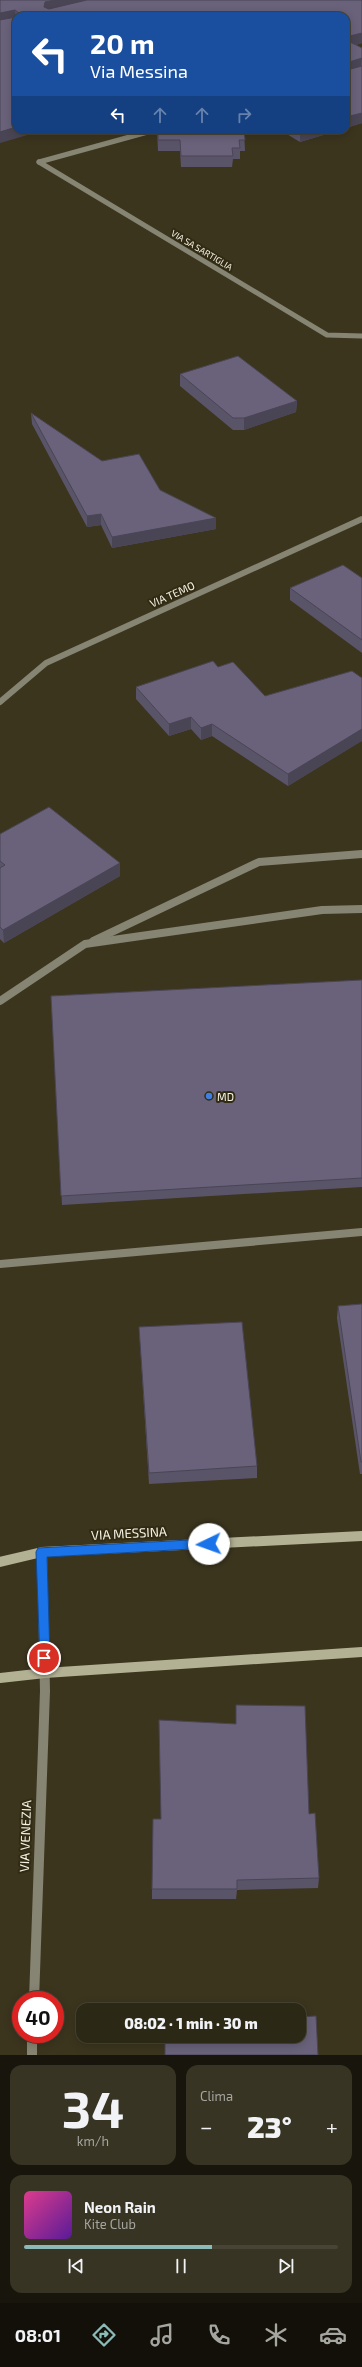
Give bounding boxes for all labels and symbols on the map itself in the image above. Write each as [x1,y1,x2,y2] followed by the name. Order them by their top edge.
[169,227,235,273] street label: VIA SA SARTIGLIA
[147,578,197,610] street label: VIA TEMO
[217,1090,234,1103] place label: MD
[204,1091,214,1101] marker: MD
[91,1523,167,1543] street label: VIA MESSINA
[188,1523,230,1565] position arrow
[27,1641,61,1675] pin
[16,1800,34,1872] street label: VIA VENEZIA
[12,1991,64,2043] speed limit sign: 40

